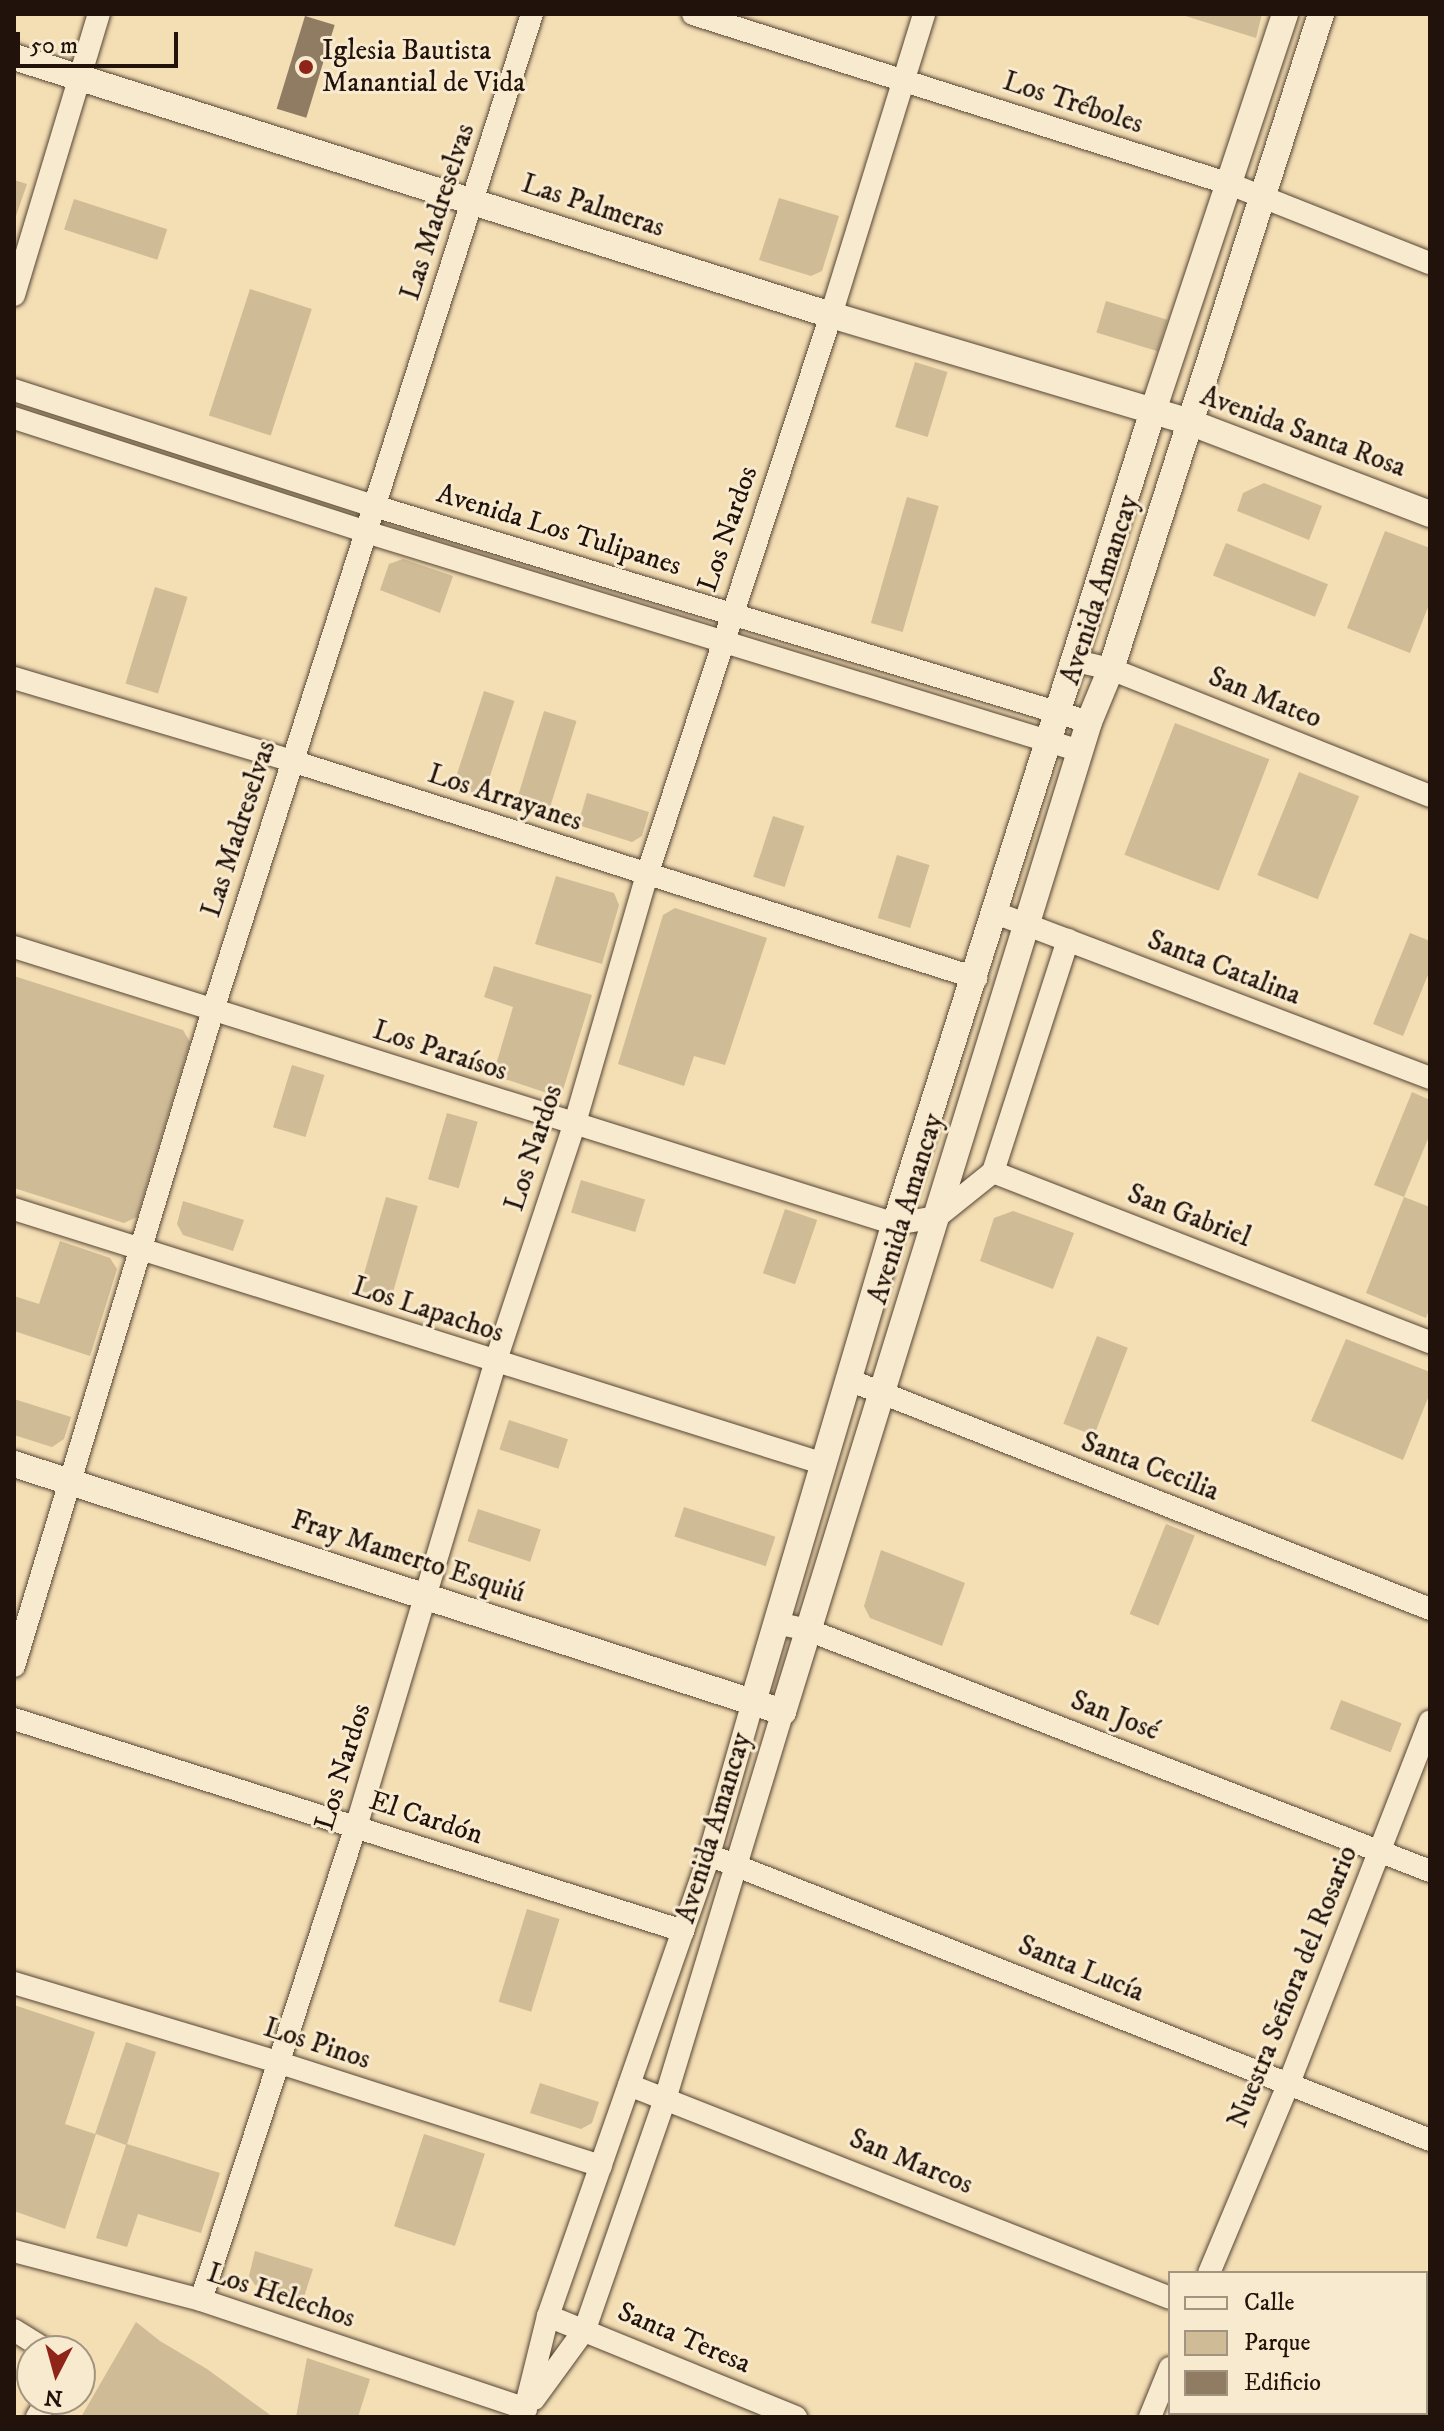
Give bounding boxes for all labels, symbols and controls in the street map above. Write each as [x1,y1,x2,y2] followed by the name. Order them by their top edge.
[20,16,182,66] scale bar
[30,31,78,61] text: 50 m
[322,34,525,100] place label: Iglesia Bautista Manantial de Vida
[297,58,315,76] marker: Iglesia Bautista Manantial de Vida
[999,65,1147,141] street label: Los Tréboles
[394,119,482,305] street label: Las Madreselvas
[517,167,669,245] street label: Las Palmeras
[1196,379,1410,485] street label: Avenida Santa Rosa
[691,462,765,596] street label: Los Nardos
[433,477,685,583] street label: Avenida Los Tulipanes
[1054,491,1146,689] street label: Avenida Amancay
[1204,660,1326,736] street label: San Mateo
[195,736,283,922] street label: Las Madreselvas
[424,757,586,839] street label: Los Arrayanes
[1143,923,1305,1013] street label: Santa Catalina
[369,1014,511,1088] street label: Los Paraísos
[498,1081,570,1215] street label: Los Nardos
[861,1110,951,1308] street label: Avenida Amancay
[1123,1177,1255,1255] street label: San Gabriel
[348,1270,508,1350] street label: Los Lapachos
[1076,1425,1224,1509] street label: Santa Cecilia
[287,1503,529,1611] street label: Fray Mamerto Esquiú
[1066,1684,1164,1748] street label: San José
[308,1700,378,1834] street label: Los Nardos
[669,1729,759,1927] street label: Avenida Amancay
[365,1784,487,1852] street label: El Cardón
[1221,1841,1365,2133] street label: Nuestra Señora del Rosario
[1013,1929,1149,2009] street label: Santa Lucía
[259,2011,375,2077] street label: Los Pinos
[844,2122,978,2202] street label: San Marcos
[203,2256,359,2336] street label: Los Helechos
[1168,2271,1428,2415] legend
[1244,2288,1294,2318] text: Calle
[612,2295,756,2381] street label: Santa Teresa
[1244,2328,1310,2358] text: Parque
[16,2335,96,2415] north arrow
[1244,2368,1321,2398] text: Edificio
[43,2383,64,2412] text: N

